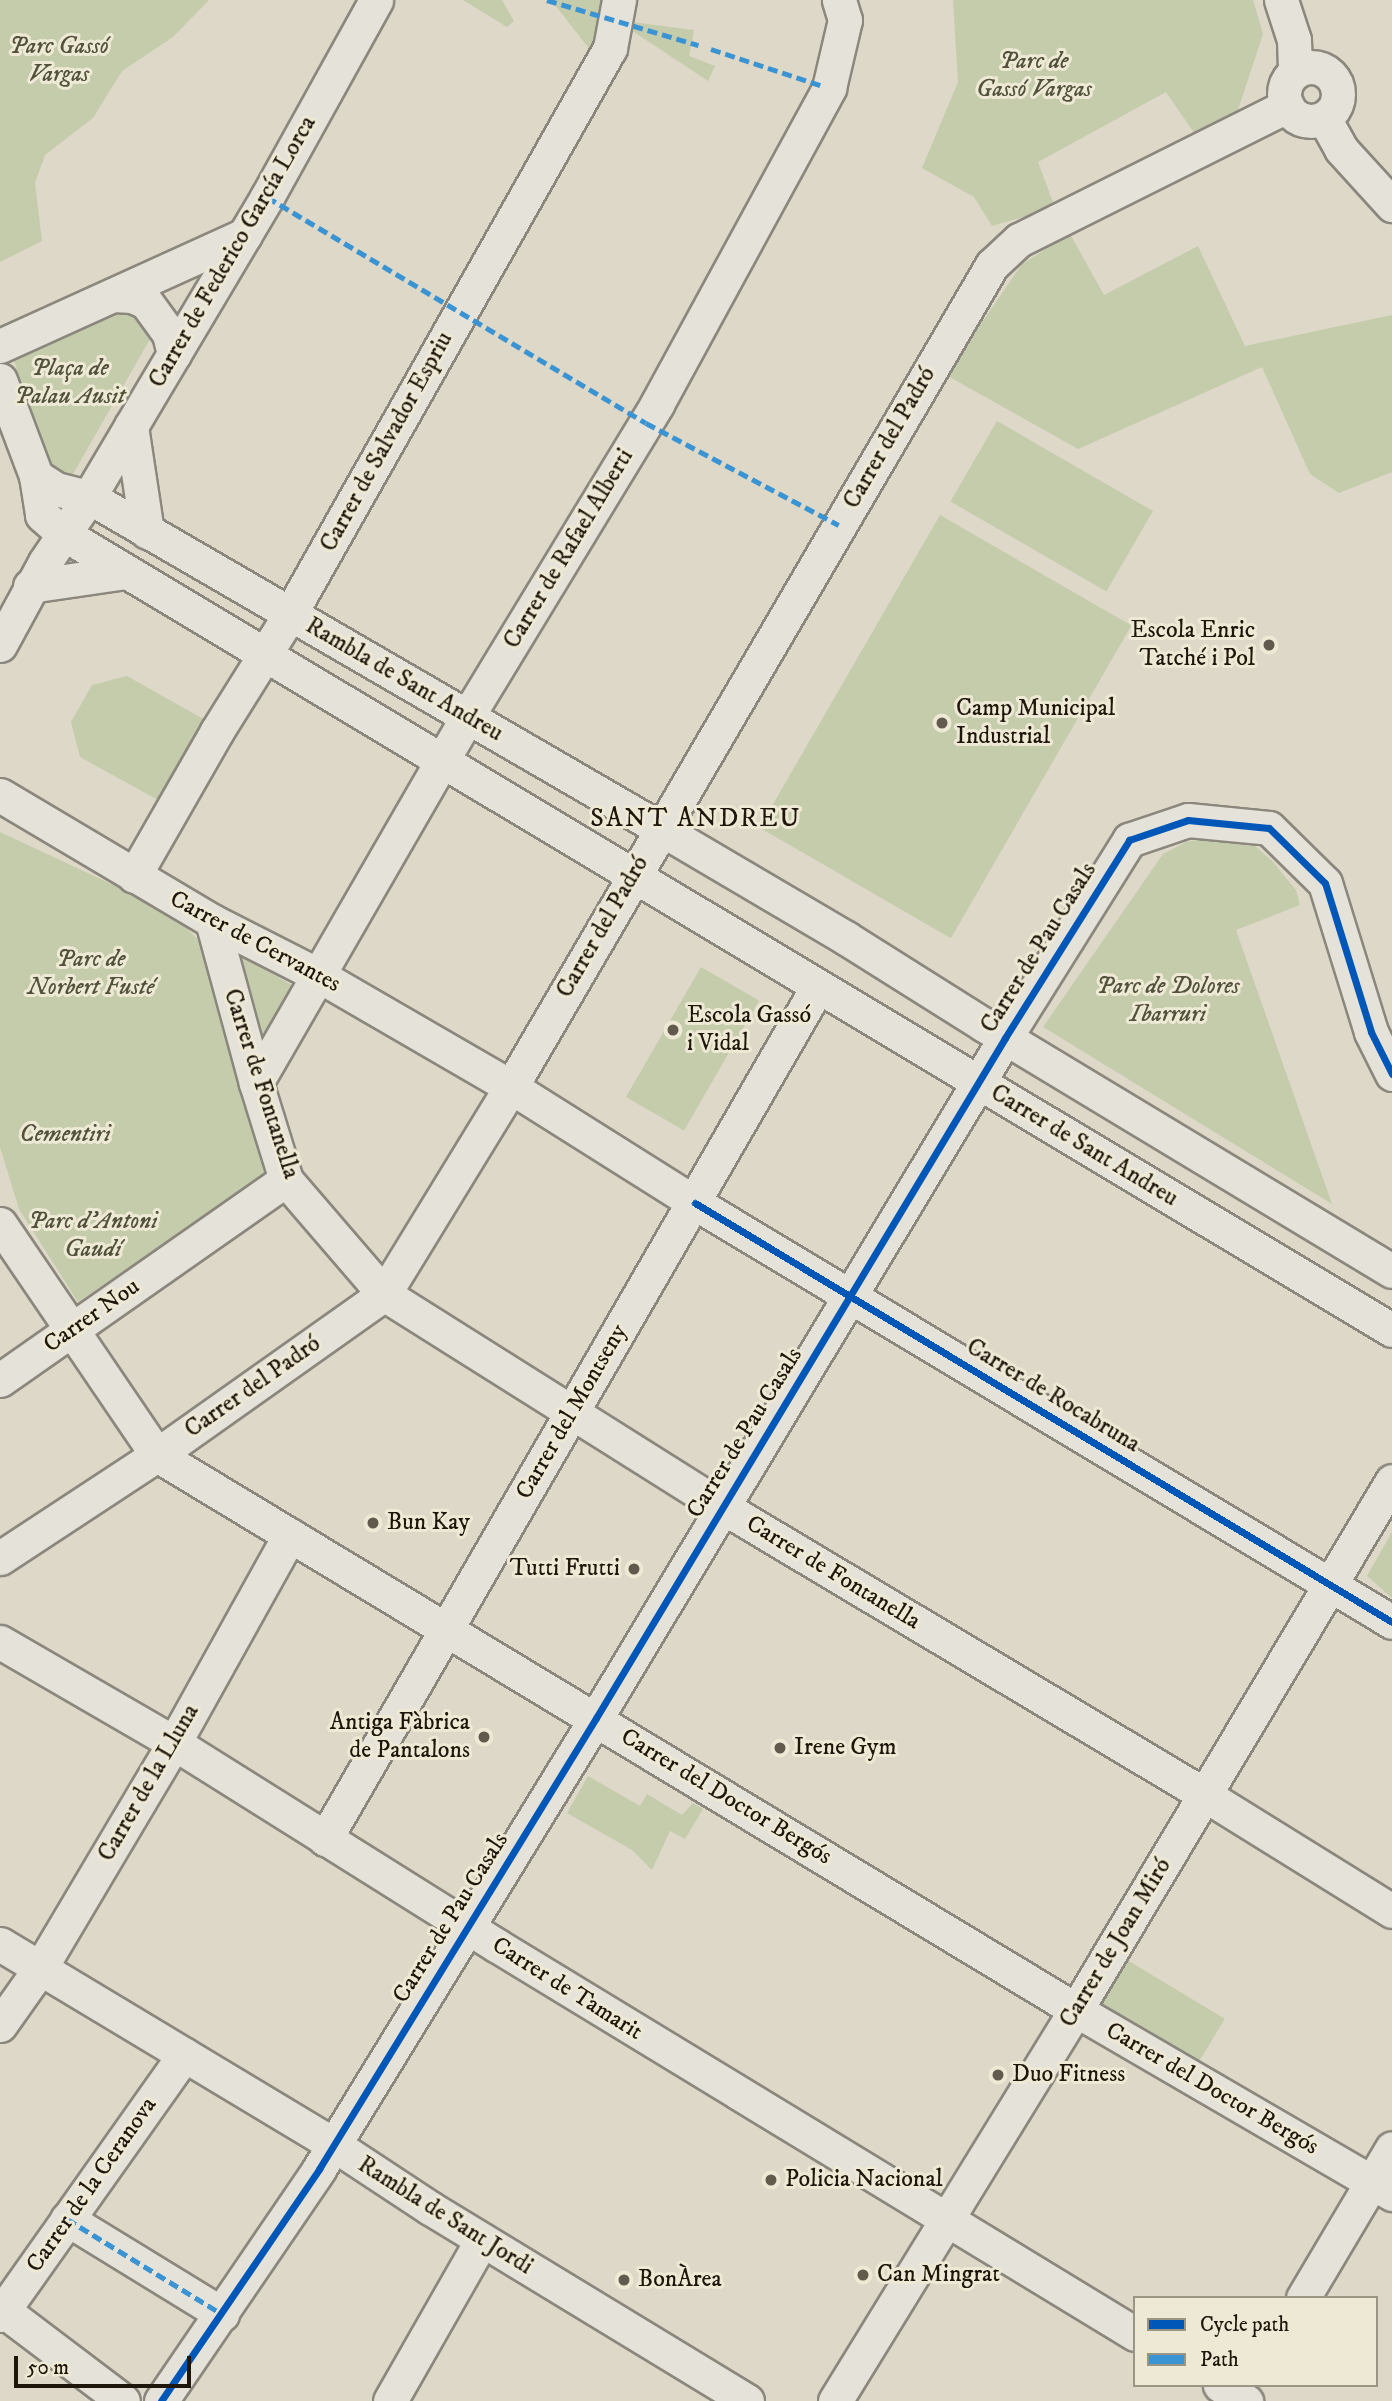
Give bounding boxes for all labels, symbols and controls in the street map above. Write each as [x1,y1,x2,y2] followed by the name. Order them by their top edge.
[9,33,109,89] park label: Parc Gassó Vargas
[976,48,1092,104] park label: Parc de Gassó Vargas
[143,111,323,393] street label: Carrer de Federico García Lorca
[315,327,459,557] street label: Carrer de Salvador Espriu
[15,355,125,411] park label: Plaça de Palau Ausit
[838,362,942,514] street label: Carrer del Padró
[498,444,640,654] street label: Carrer de Rafael Alberti
[300,612,508,748] street label: Rambla de Sant Andreu
[1131,617,1255,673] place label: Escola Enric Tatché i Pol
[1261,637,1277,653] marker: Escola Enric Tatché i Pol
[956,695,1115,751] place label: Camp Municipal Industrial
[934,715,950,731] marker: Camp Municipal Industrial
[592,803,800,835] district label: SANT ANDREU
[551,851,655,1003] street label: Carrer del Padró
[975,857,1103,1039] street label: Carrer de Pau Casals
[165,885,345,999] street label: Carrer de Cervantes
[28,946,154,1002] park label: Parc de Norbert Fusté
[1096,973,1240,1029] park label: Parc de Dolores Ibarruri
[217,985,305,1183] street label: Carrer de Fontanella
[687,1002,811,1058] place label: Escola Gassó i Vidal
[665,1022,681,1038] marker: Escola Gassó i Vidal
[985,1079,1183,1213] street label: Carrer de Sant Andreu
[20,1121,110,1149] park label: Cementiri
[28,1208,158,1264] park label: Parc d'Antoni Gaudí
[38,1273,146,1359] street label: Carrer Nou
[510,1319,634,1505] street label: Carrer del Montseny
[180,1330,326,1444] street label: Carrer del Padró
[961,1333,1145,1459] street label: Carrer de Rocabruna
[681,1342,809,1524] street label: Carrer de Pau Casals
[387,1509,470,1537] place label: Bun Kay
[741,1510,925,1636] street label: Carrer de Fontanella
[365,1515,381,1531] marker: Bun Kay
[510,1555,620,1583] place label: Tutti Frutti
[626,1561,642,1577] marker: Tutti Frutti
[92,1699,206,1867] street label: Carrer de la Lluna
[330,1709,470,1765] place label: Antiga Fàbrica de Pantalons
[615,1723,837,1871] street label: Carrer del Doctor Bergós
[476,1729,492,1745] marker: Antiga Fàbrica de Pantalons
[794,1734,897,1762] place label: Irene Gym
[772,1740,788,1756] marker: Irene Gym
[387,1827,515,2009] street label: Carrer de Pau Casals
[1054,1853,1178,2033] street label: Carrer de Joan Miró
[486,1931,648,2047] street label: Carrer de Tamarit
[1100,2016,1324,2162] street label: Carrer del Doctor Bergós
[1012,2061,1125,2089] place label: Duo Fitness
[990,2067,1006,2083] marker: Duo Fitness
[21,2092,163,2278] street label: Carrer de la Ceranova
[352,2151,538,2281] street label: Rambla de Sant Jordi
[785,2166,943,2194] place label: Policia Nacional
[763,2172,779,2188] marker: Policia Nacional
[877,2261,1000,2289] place label: Can Mingrat
[638,2266,722,2294] place label: BonÀrea
[855,2267,871,2283] marker: Can Mingrat
[616,2272,632,2288] marker: BonÀrea
[1133,2296,1378,2387] legend
[1200,2312,1289,2338] text: Cycle path
[18,2342,194,2386] scale bar
[1200,2347,1239,2373] text: Path
[27,2355,69,2381] text: 50 m

